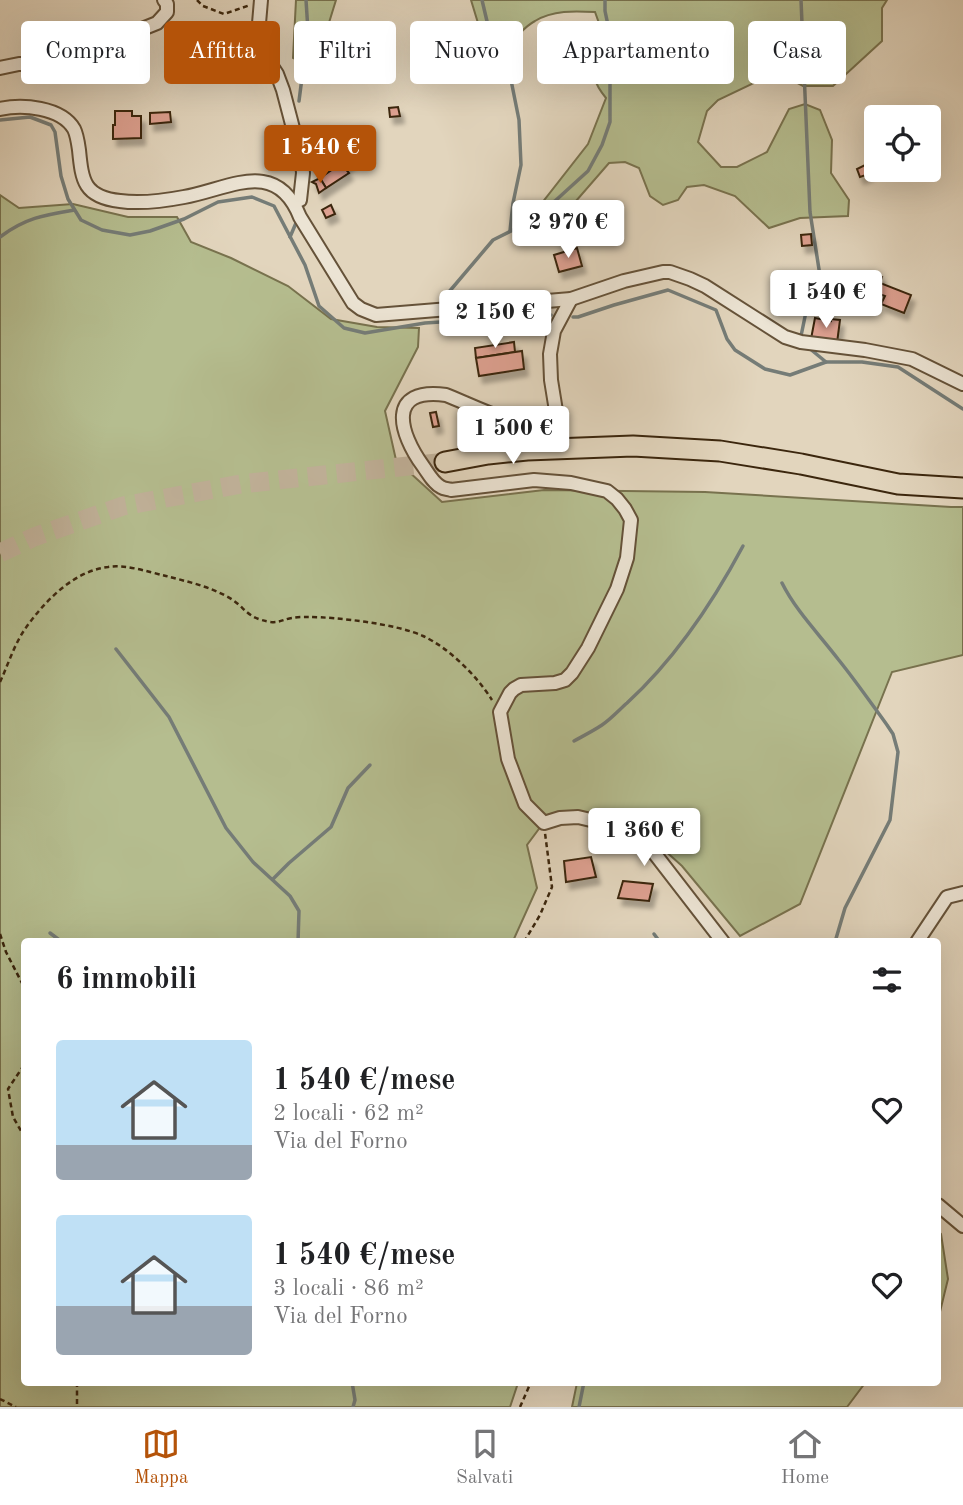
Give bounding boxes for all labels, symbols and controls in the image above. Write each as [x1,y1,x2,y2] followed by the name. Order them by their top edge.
[21,21,150,84] chip: Compra
[164,21,280,84] chip: Affitta
[294,21,396,84] chip: Filtri
[410,21,523,84] chip: Nuovo
[537,21,734,84] chip: Appartamento
[748,21,846,84] chip: Casa
[864,105,941,182] map controls
[864,105,941,182] button: locate
[255,125,385,185] pin: 1 540 €
[280,136,360,159] text: 1 540 €
[503,201,633,260] pin: 2 970 €
[528,211,608,234] text: 2 970 €
[761,270,891,330] pin: 1 540 €
[786,281,866,304] text: 1 540 €
[430,290,560,350] pin: 2 150 €
[455,301,535,324] text: 2 150 €
[448,406,578,466] pin: 1 500 €
[473,417,553,440] text: 1 500 €
[579,808,709,868] pin: 1 360 €
[604,819,684,842] text: 1 360 €
[868,961,906,999] icon: filters
[56,965,197,995] text: 6 immobili
[273,1066,456,1096] text: 1 540 €/mese
[112,1068,196,1152] icon: home
[868,1091,906,1129] icon: heart
[273,1102,424,1125] text: 2 locali · 62 m²
[273,1130,408,1153] text: Via del Forno
[273,1241,456,1271] text: 1 540 €/mese
[112,1243,196,1327] icon: home
[868,1266,906,1304] icon: heart
[273,1277,424,1300] text: 3 locali · 86 m²
[273,1305,408,1328] text: Via del Forno
[134,1425,188,1490] tab: Mappa
[456,1425,513,1490] tab: Salvati
[781,1425,829,1490] tab: Home

